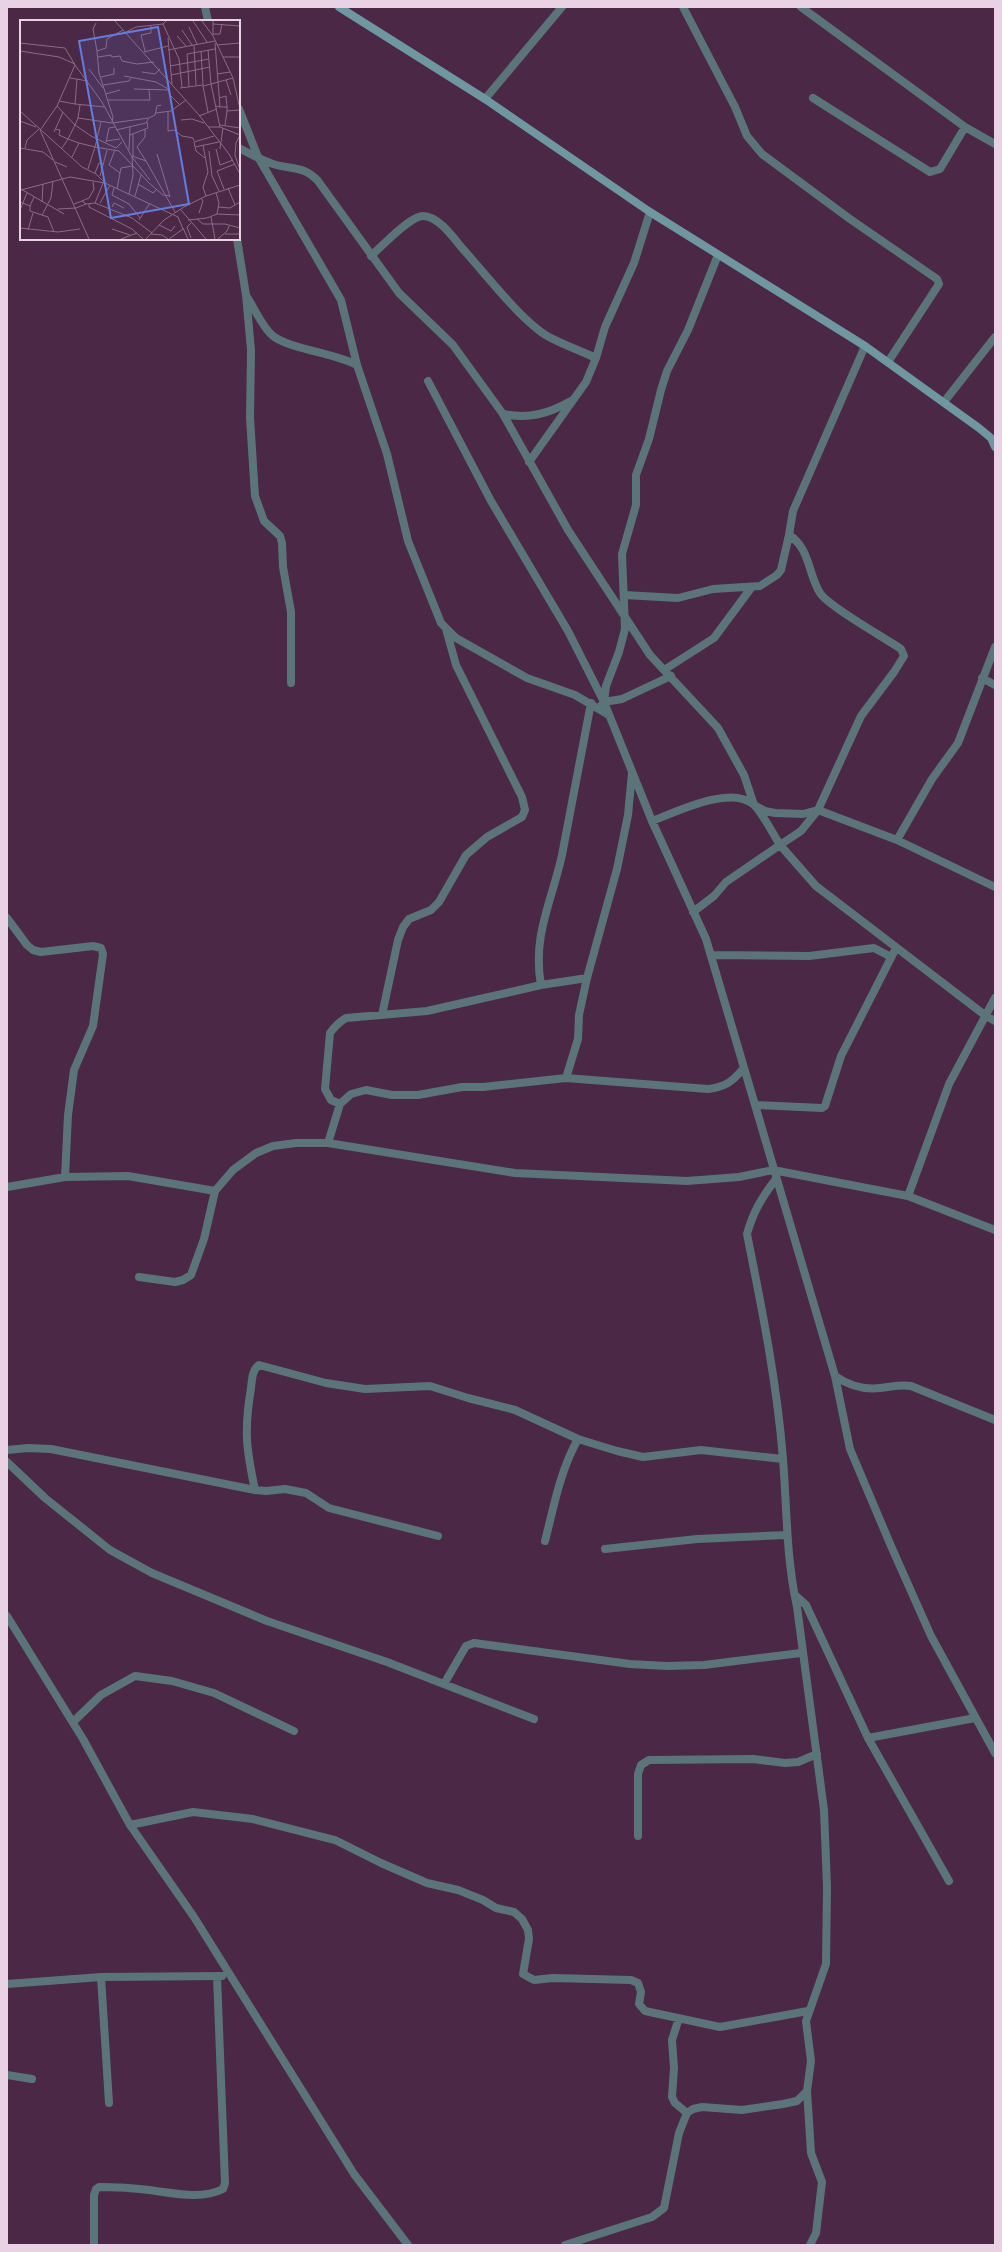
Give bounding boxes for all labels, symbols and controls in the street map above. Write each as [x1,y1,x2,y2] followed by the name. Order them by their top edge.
[20,20,240,240] inset map

